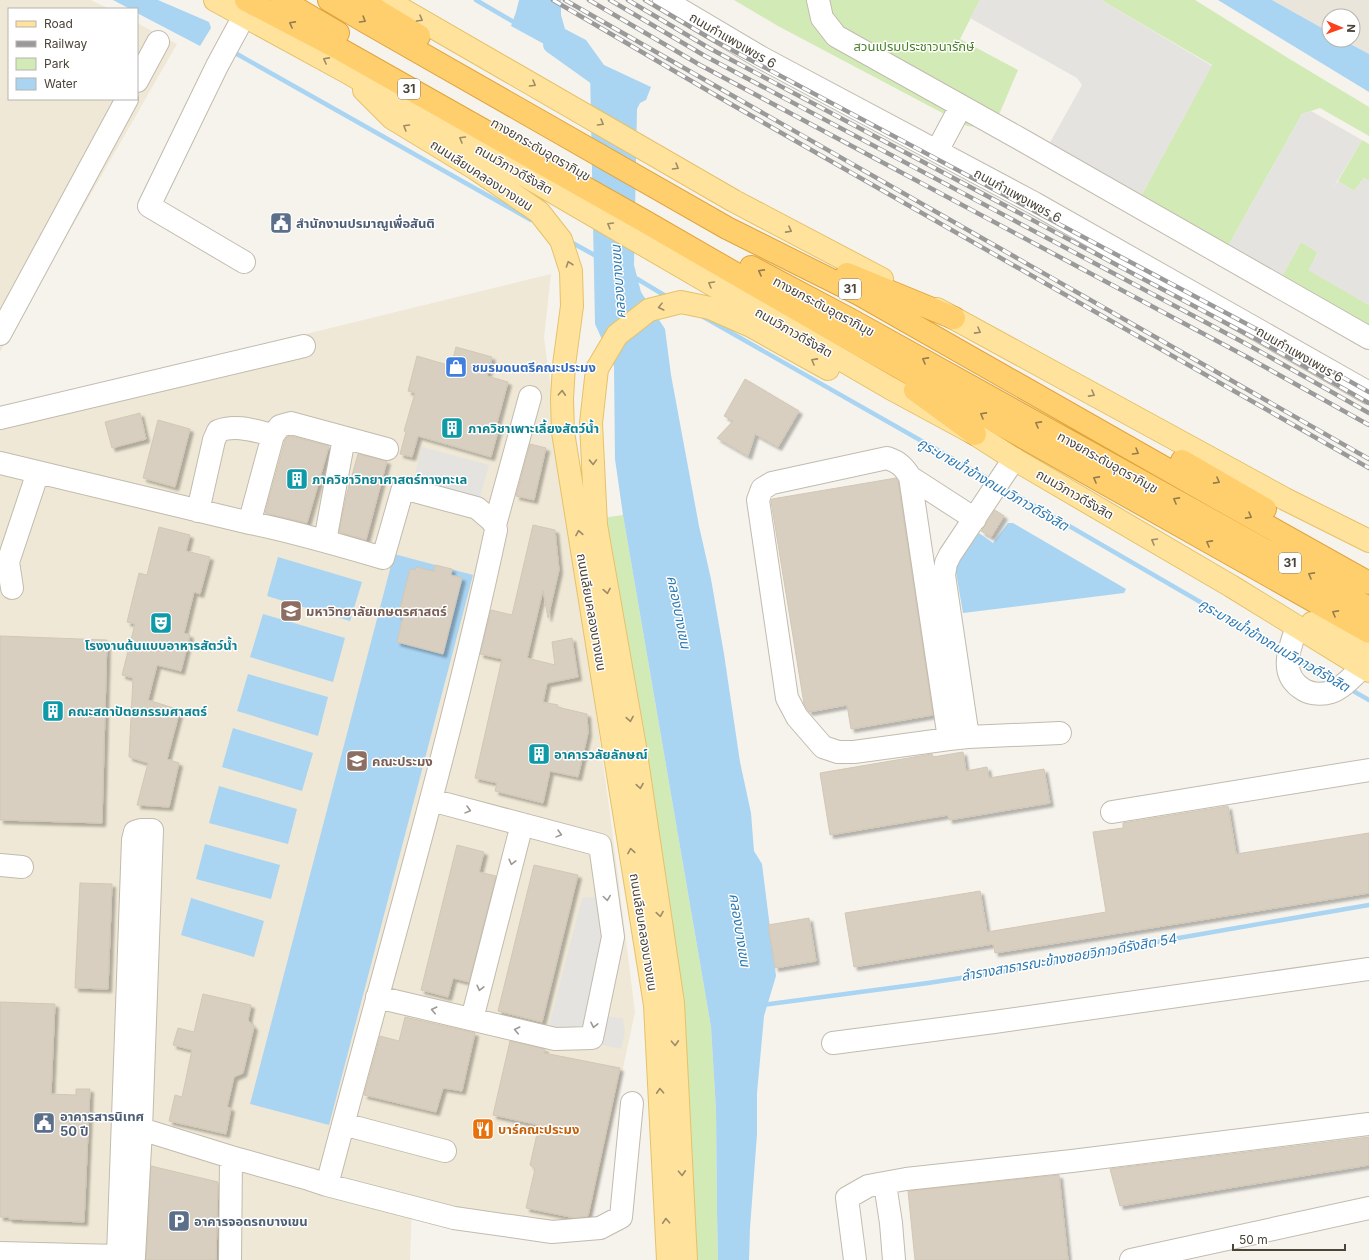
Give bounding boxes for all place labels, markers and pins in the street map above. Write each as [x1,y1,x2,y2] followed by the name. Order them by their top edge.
[268,210,294,236] public building icon: สำนักงานปรมาณูเพื่อสันติ
[296,214,435,232] place label: สำนักงานปรมาณูเพื่อสันติ
[443,354,469,380] shop icon: ชมรมดนตรีคณะประมง
[472,359,596,375] place label: ชมรมดนตรีคณะประมง
[439,415,465,441] building icon: ภาควิชาเพาะเลี้ยงสัตว์น้ำ
[468,419,599,436] place label: ภาควิชาเพาะเลี้ยงสัตว์น้ำ
[284,466,310,492] building icon: ภาควิชาวิทยาศาสตร์ทางทะเล
[312,471,467,487] place label: ภาควิชาวิทยาศาสตร์ทางทะเล
[278,598,304,624] school or university icon: มหาวิทยาลัยเกษตรศาสตร์
[306,603,447,619] place label: มหาวิทยาลัยเกษตรศาสตร์
[148,610,174,636] theatre icon: โรงงานต้นแบบอาหารสัตว์น้ำ
[85,636,237,653] place label: โรงงานต้นแบบอาหารสัตว์น้ำ
[40,698,66,724] building icon: คณะสถาปัตยกรรมศาสตร์
[68,703,207,719] place label: คณะสถาปัตยกรรมศาสตร์
[526,741,552,767] building icon: อาคารวลัยลักษณ์
[554,746,648,762] place label: อาคารวลัยลักษณ์
[344,748,370,774] school or university icon: คณะประมง
[372,753,433,769] place label: คณะประมง
[60,1108,145,1139] place label: อาคารสารนิเทศ 50 ปี
[31,1110,57,1136] public building icon: อาคารสารนิเทศ 50 ปี
[470,1116,496,1142] restaurant icon: บาร์คณะประมง
[498,1121,579,1137] place label: บาร์คณะประมง
[166,1208,192,1234] parking icon: อาคารจอดรถบางเขน
[194,1213,308,1229] place label: อาคารจอดรถบางเขน

